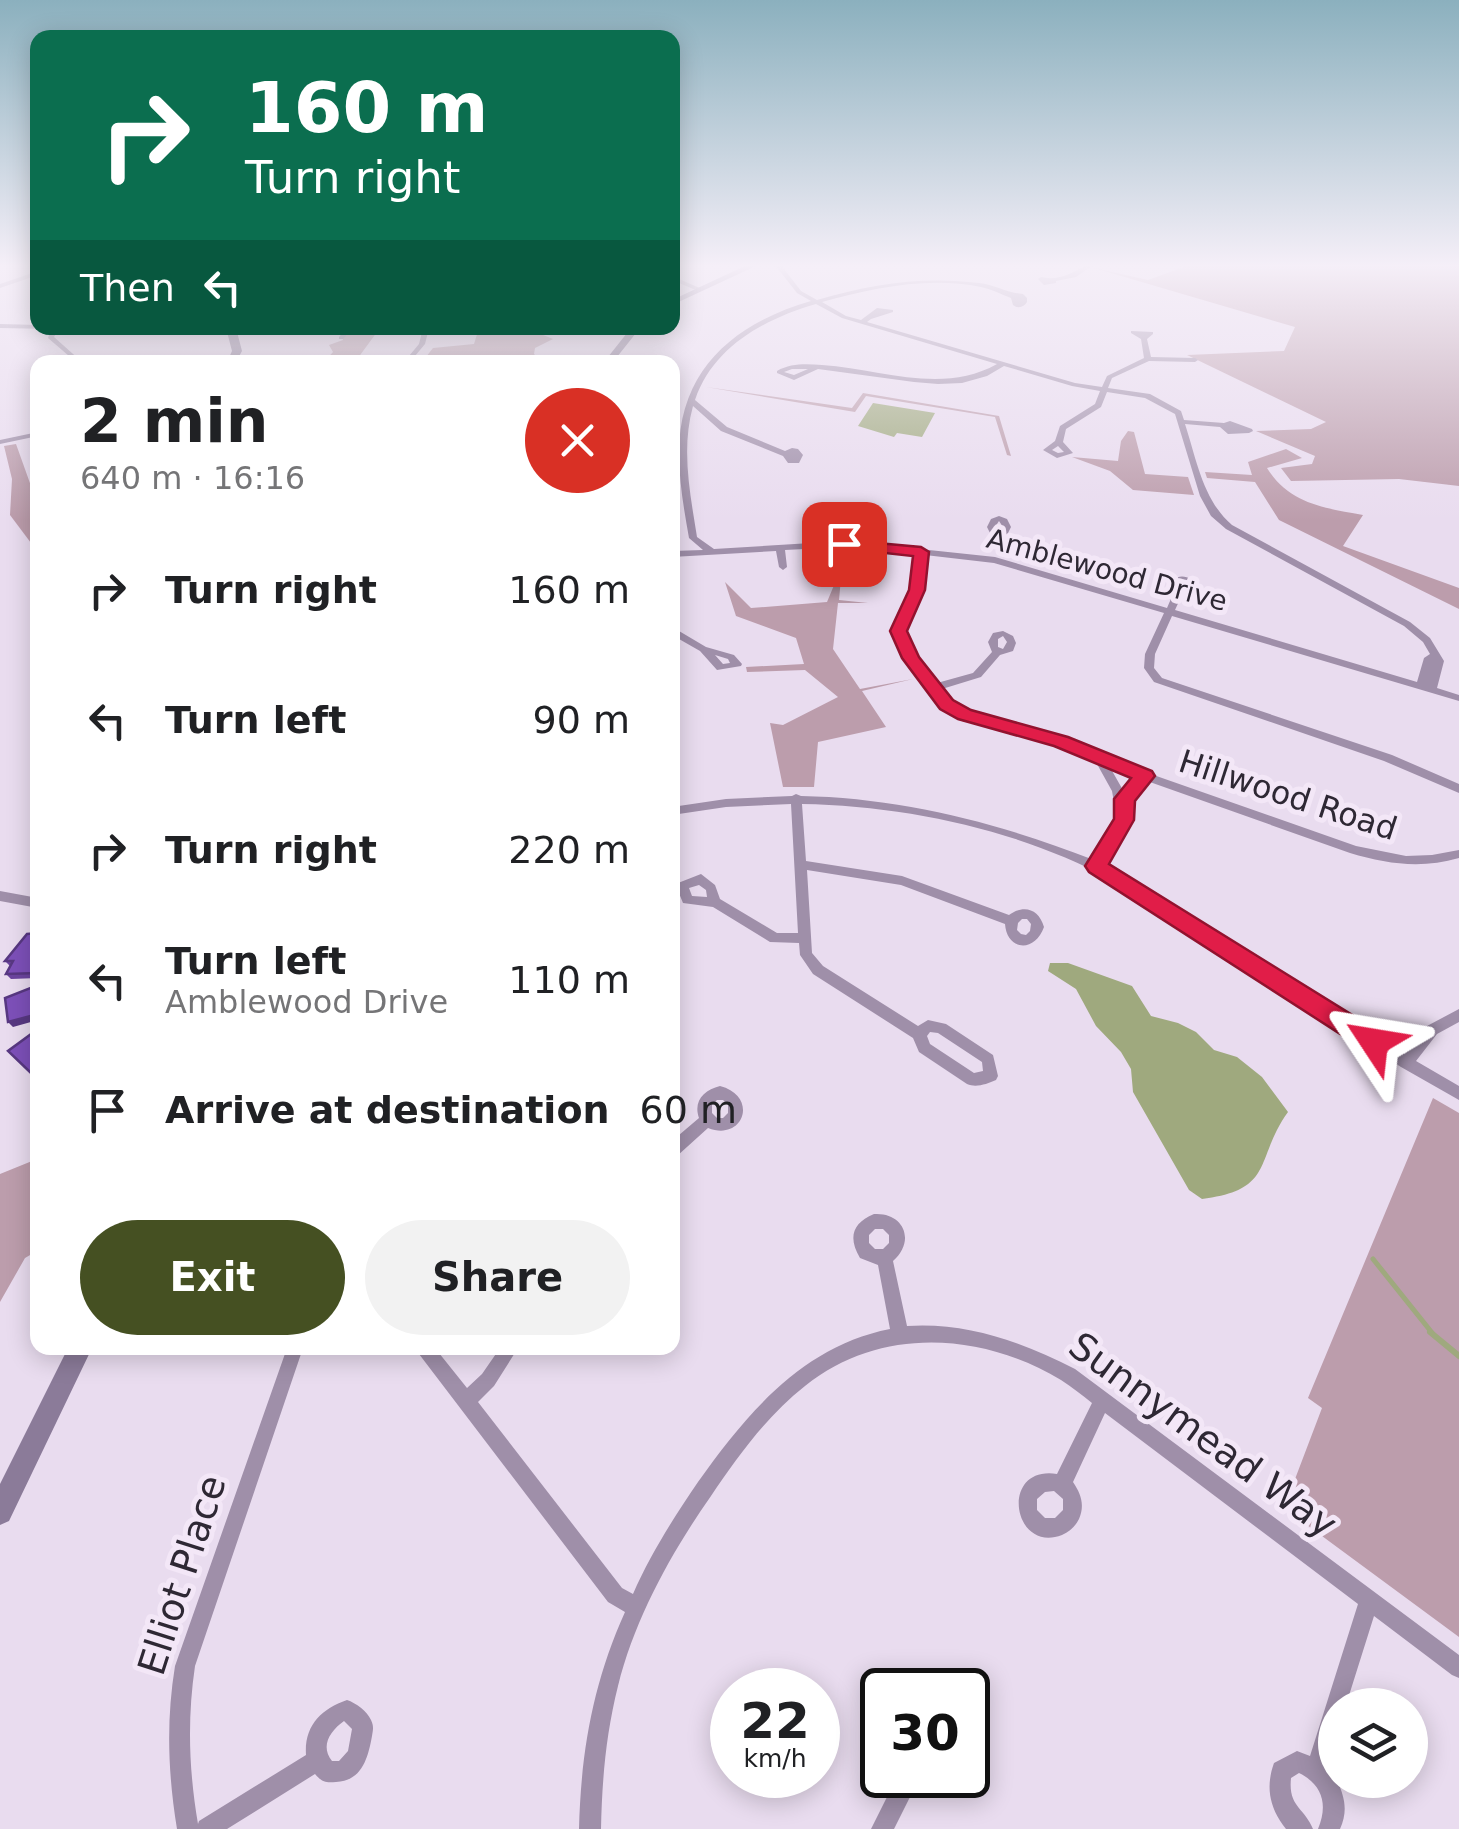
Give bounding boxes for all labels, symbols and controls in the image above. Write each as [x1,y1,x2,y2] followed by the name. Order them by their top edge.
[245,67,488,149] text: 160 m
[80,70,210,200] icon: right
[245,151,460,204] text: Turn right
[195,260,250,315] icon: left
[80,266,175,310] text: Then
[80,386,268,456] text: 2 min
[525,388,630,493] button: close
[80,459,305,497] text: 640 m · 16:16
[802,502,887,587] pin
[817,517,872,572] icon: arrive
[983,522,1231,618] street label: Amblewood Drive
[80,563,135,618] icon: right
[165,568,377,612] text: Turn right
[508,568,630,612] text: 160 m
[80,693,135,748] icon: left
[165,698,346,742] text: Turn left
[533,698,630,742] text: 90 m
[1174,742,1402,848] street label: Hillwood Road
[80,823,135,878] icon: right
[165,828,377,872] text: Turn right
[508,828,630,872] text: 220 m
[165,939,346,983] text: Turn left
[80,953,135,1008] icon: left
[508,958,630,1002] text: 110 m
[165,983,448,1021] text: Amblewood Drive
[1322,990,1426,1094] position arrow
[80,1083,135,1138] icon: arrive
[165,1088,610,1132] text: Arrive at destination
[640,1088,737,1132] text: 60 m
[80,1220,345,1335] button: Exit
[365,1220,630,1335] button: Share
[1061,1323,1345,1547] street label: Sunnymead Way
[129,1470,235,1680] street label: Elliot Place
[860,1668,990,1798] speed limit sign: 30
[1318,1688,1428,1798] map controls
[1318,1688,1428,1798] button: layers
[740,1692,810,1750] text: 22
[743,1744,807,1773] text: km/h

